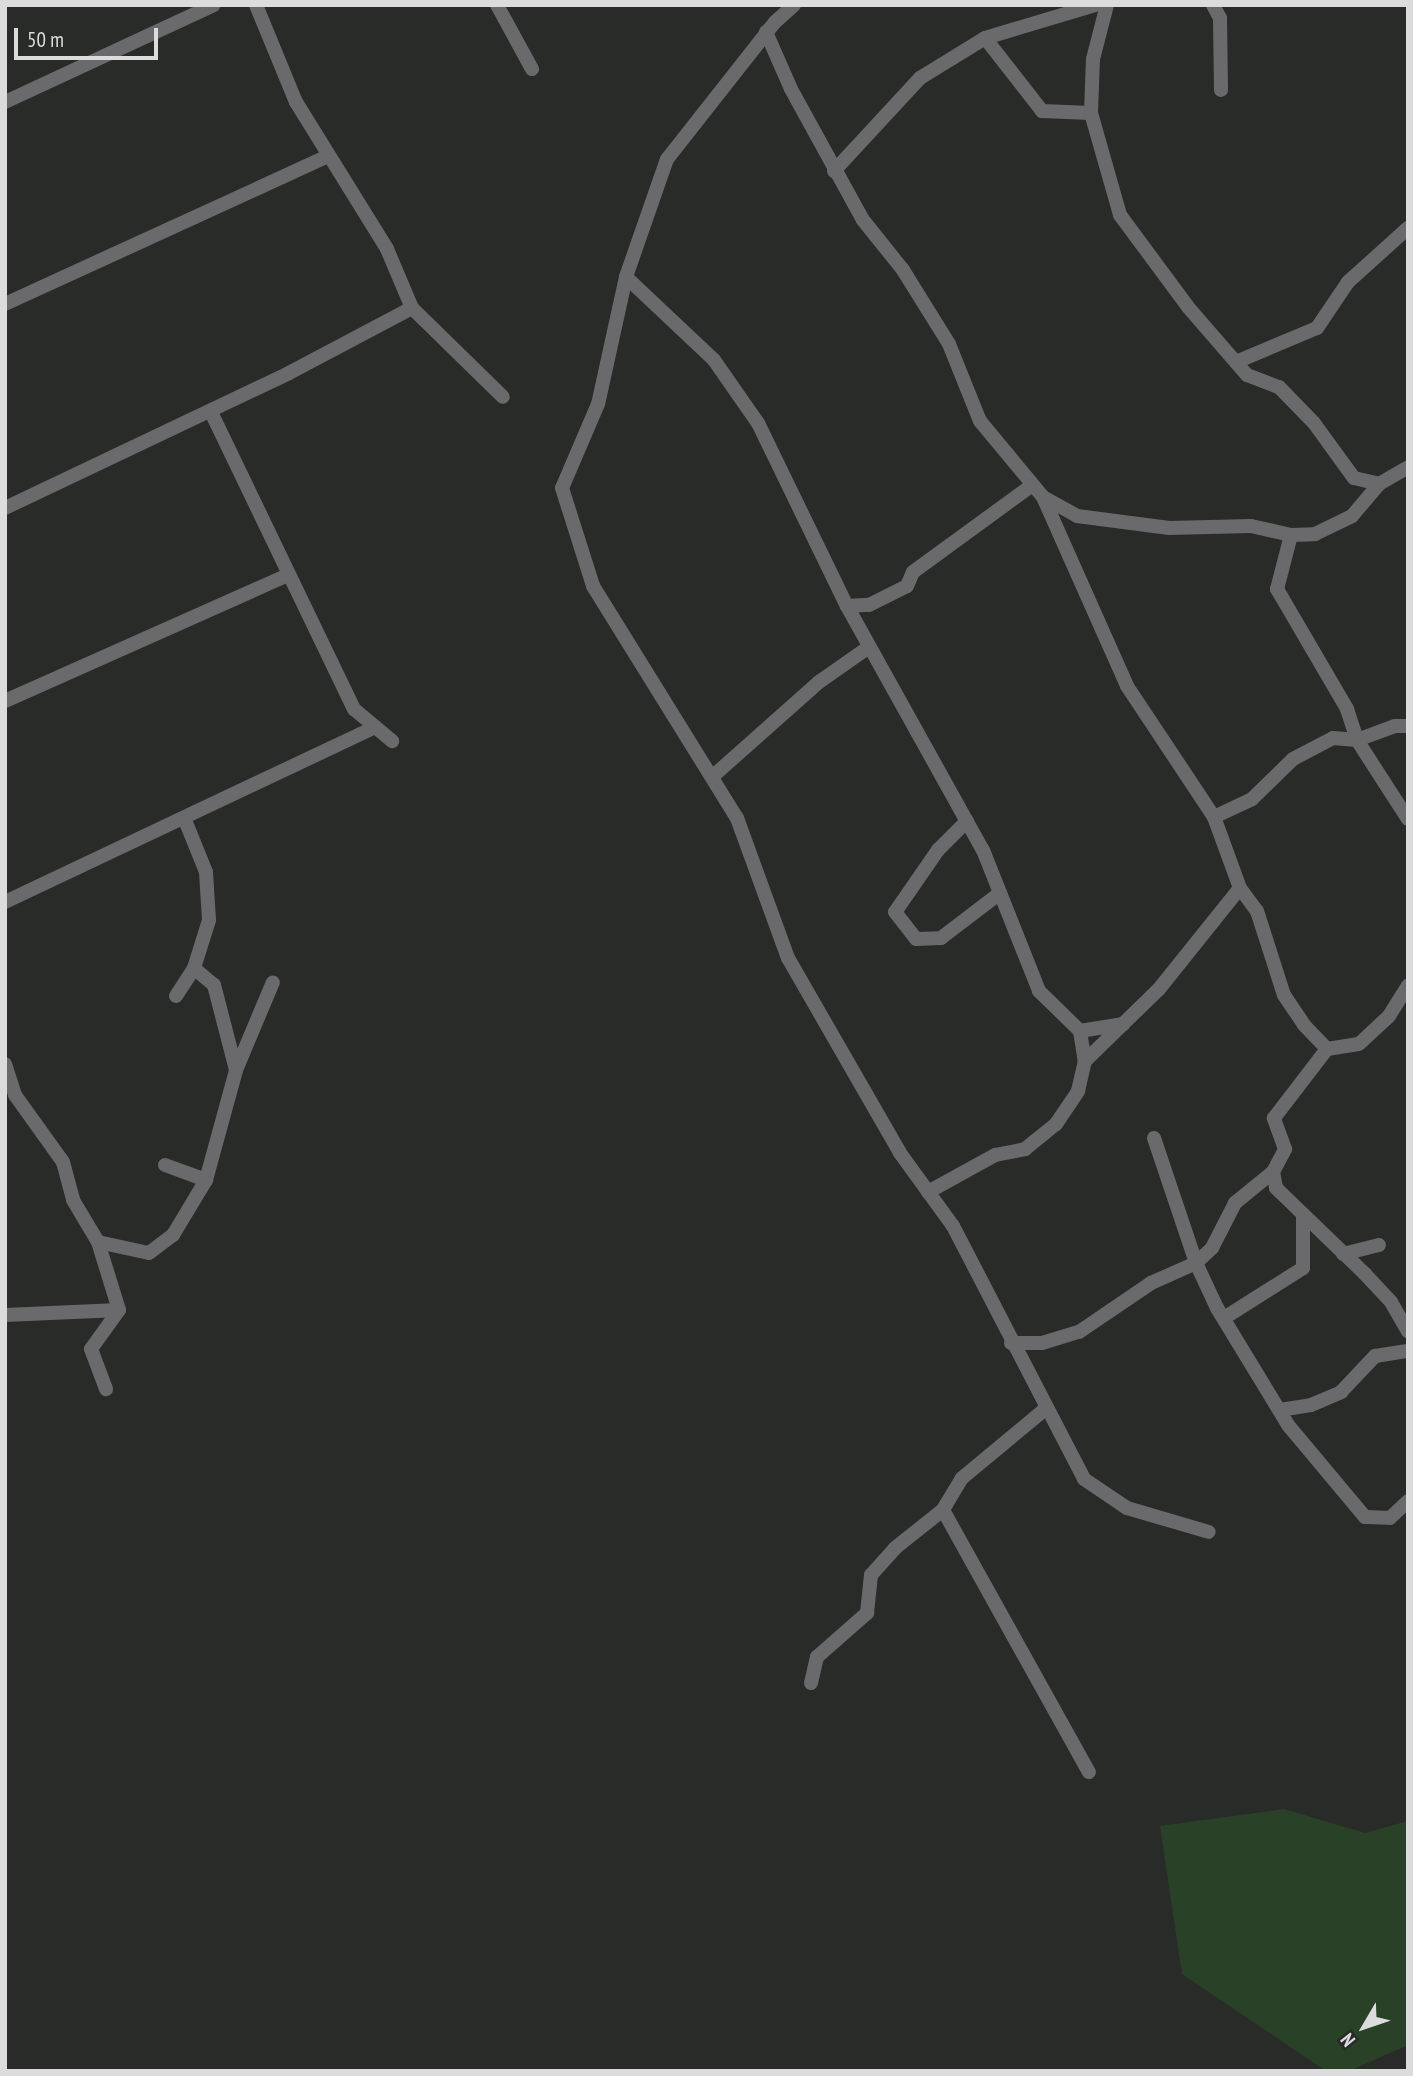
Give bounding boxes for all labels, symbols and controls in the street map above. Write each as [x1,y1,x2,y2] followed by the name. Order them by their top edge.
[18,14,161,58] scale bar
[27,26,64,53] text: 50 m
[1329,1992,1399,2062] north arrow
[1335,2029,1360,2052] text: N

